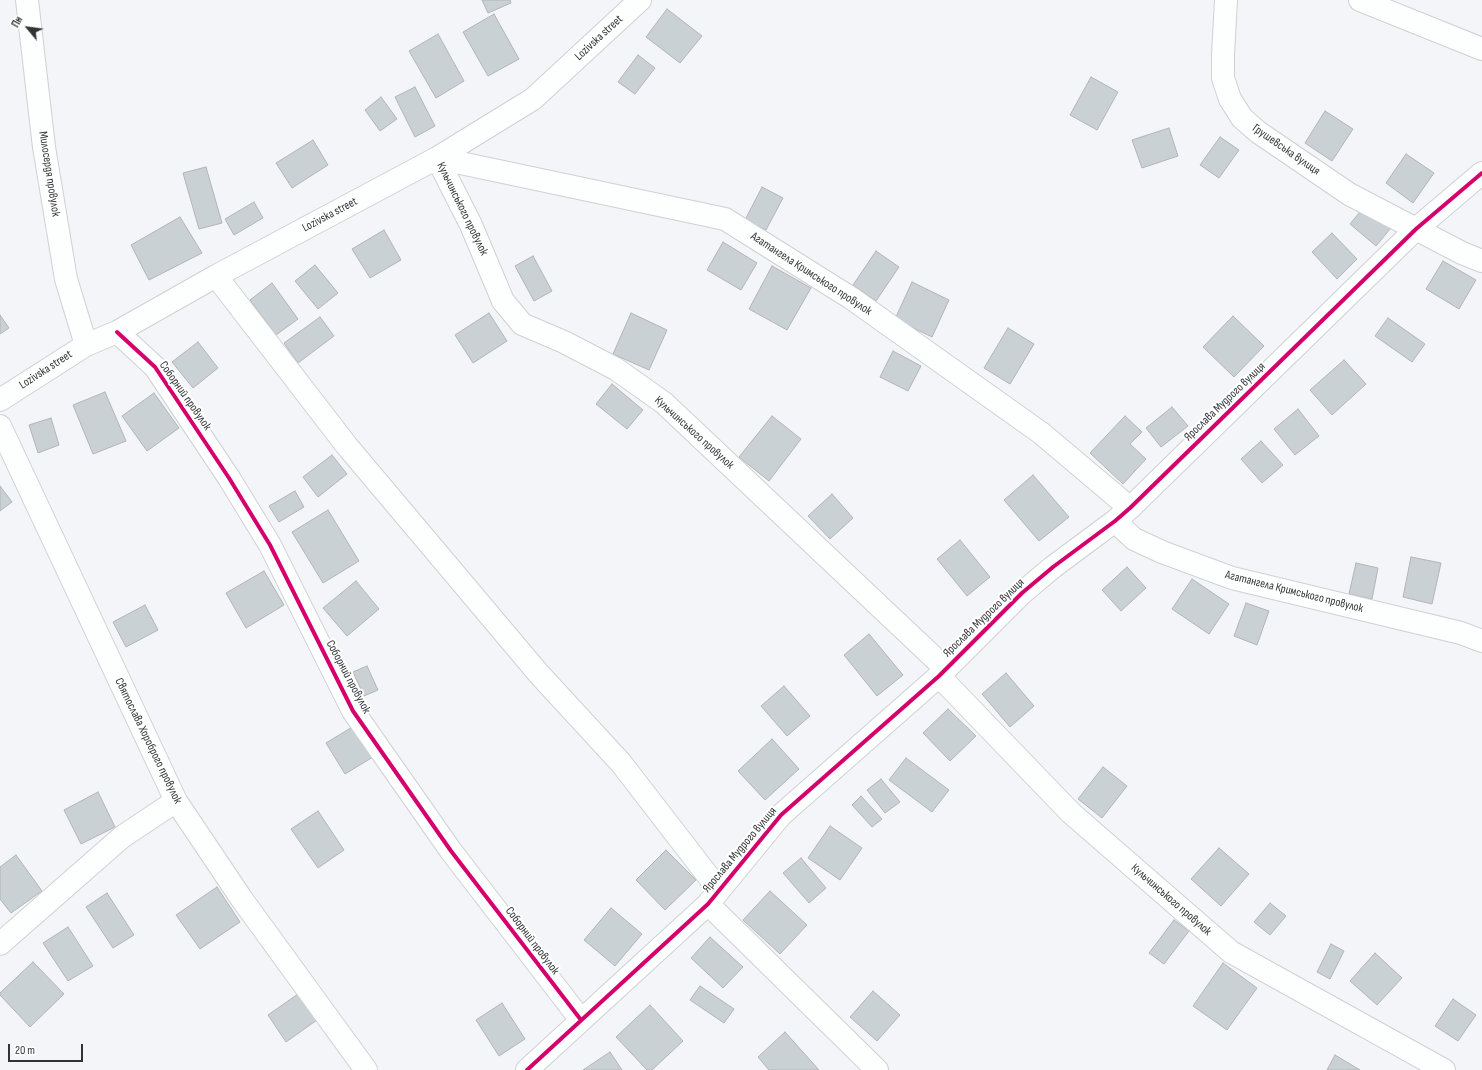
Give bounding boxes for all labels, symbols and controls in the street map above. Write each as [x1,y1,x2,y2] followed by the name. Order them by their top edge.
[8,8,48,48] north arrow
[572,12,626,64] street label: Lozivska street
[9,14,25,30] text: Пн
[1249,121,1323,179] street label: Грушевська вулиця
[35,130,63,218] street label: Милосердя провулок
[433,160,491,258] street label: Кульчинського провулок
[300,194,360,236] street label: Lozivska street
[748,229,874,319] street label: Агатангела Кримського провулок
[17,348,75,392] street label: Lozivska street
[156,359,214,433] street label: Соборний провулок
[1181,360,1269,444] street label: Ярослава Мудрого вулиця
[651,394,737,472] street label: Кульчинського провулок
[1223,568,1365,616] street label: Агатангела Кримського провулок
[940,576,1028,660] street label: Ярослава Мудрого вулиця
[323,638,373,716] street label: Соборний провулок
[111,676,185,806] street label: Святослава Хороброго провулок
[700,804,780,896] street label: Ярослава Мудрого вулиця
[1128,861,1214,939] street label: Кульчинського провулок
[502,904,562,978] street label: Соборний провулок
[10,1036,85,1062] scale bar
[15,1043,35,1058] text: 20 m

